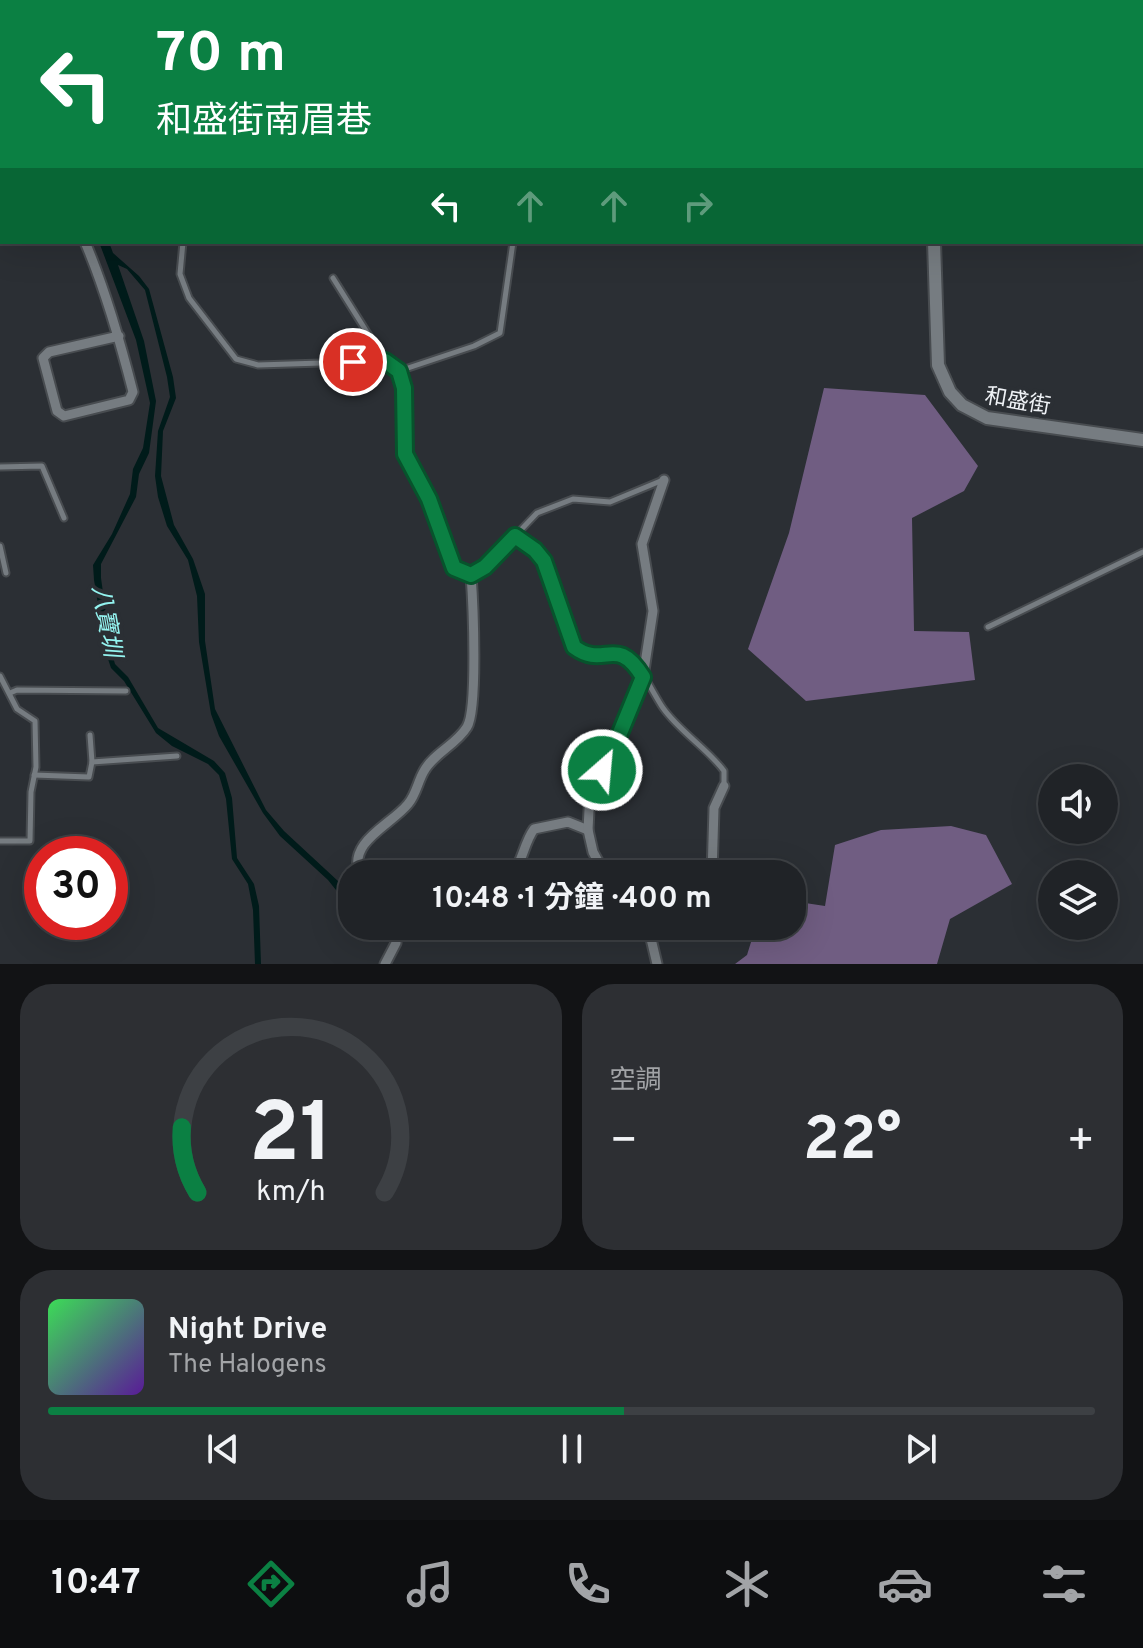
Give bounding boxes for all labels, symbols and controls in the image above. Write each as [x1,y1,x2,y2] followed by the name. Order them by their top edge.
[156,21,286,91] text: 70 m
[24,32,128,136] icon: left
[156,100,372,146] text: 和盛街南眉巷
[424,184,468,228] icon: left
[508,184,552,228] icon: ahead
[592,184,636,228] icon: ahead
[676,184,720,228] icon: right
[319,328,387,396] pin
[331,340,375,384] icon: arrive
[983,383,1052,421] street label: 和盛街
[84,583,127,662] water label: 八寶圳
[560,728,644,812] position arrow
[1038,764,1118,940] map controls
[1038,764,1118,844] button: sound
[24,836,128,940] speed limit sign: 30
[1038,860,1118,940] button: layers
[432,881,712,918] text: 10:48 · 1 分鐘 · 400 m
[610,1065,662,1098] text: 空調
[249,1086,333,1191] text: 21
[803,1105,901,1181] text: 22°
[610,1115,638,1171] text: −
[1067,1115,1095,1171] text: +
[256,1175,325,1211] text: km/h
[168,1312,327,1349] text: Night Drive
[168,1349,327,1382] text: The Halogens
[201,1427,245,1471] icon: previous
[550,1427,594,1471] icon: pause
[899,1427,943,1471] icon: next
[243,1556,299,1612] icon: directions
[402,1556,458,1612] icon: music
[560,1556,616,1612] icon: phone
[719,1556,775,1612] icon: climate
[877,1556,933,1612] icon: car
[1036,1556,1092,1612] icon: filters
[51,1561,141,1607] text: 10:47

